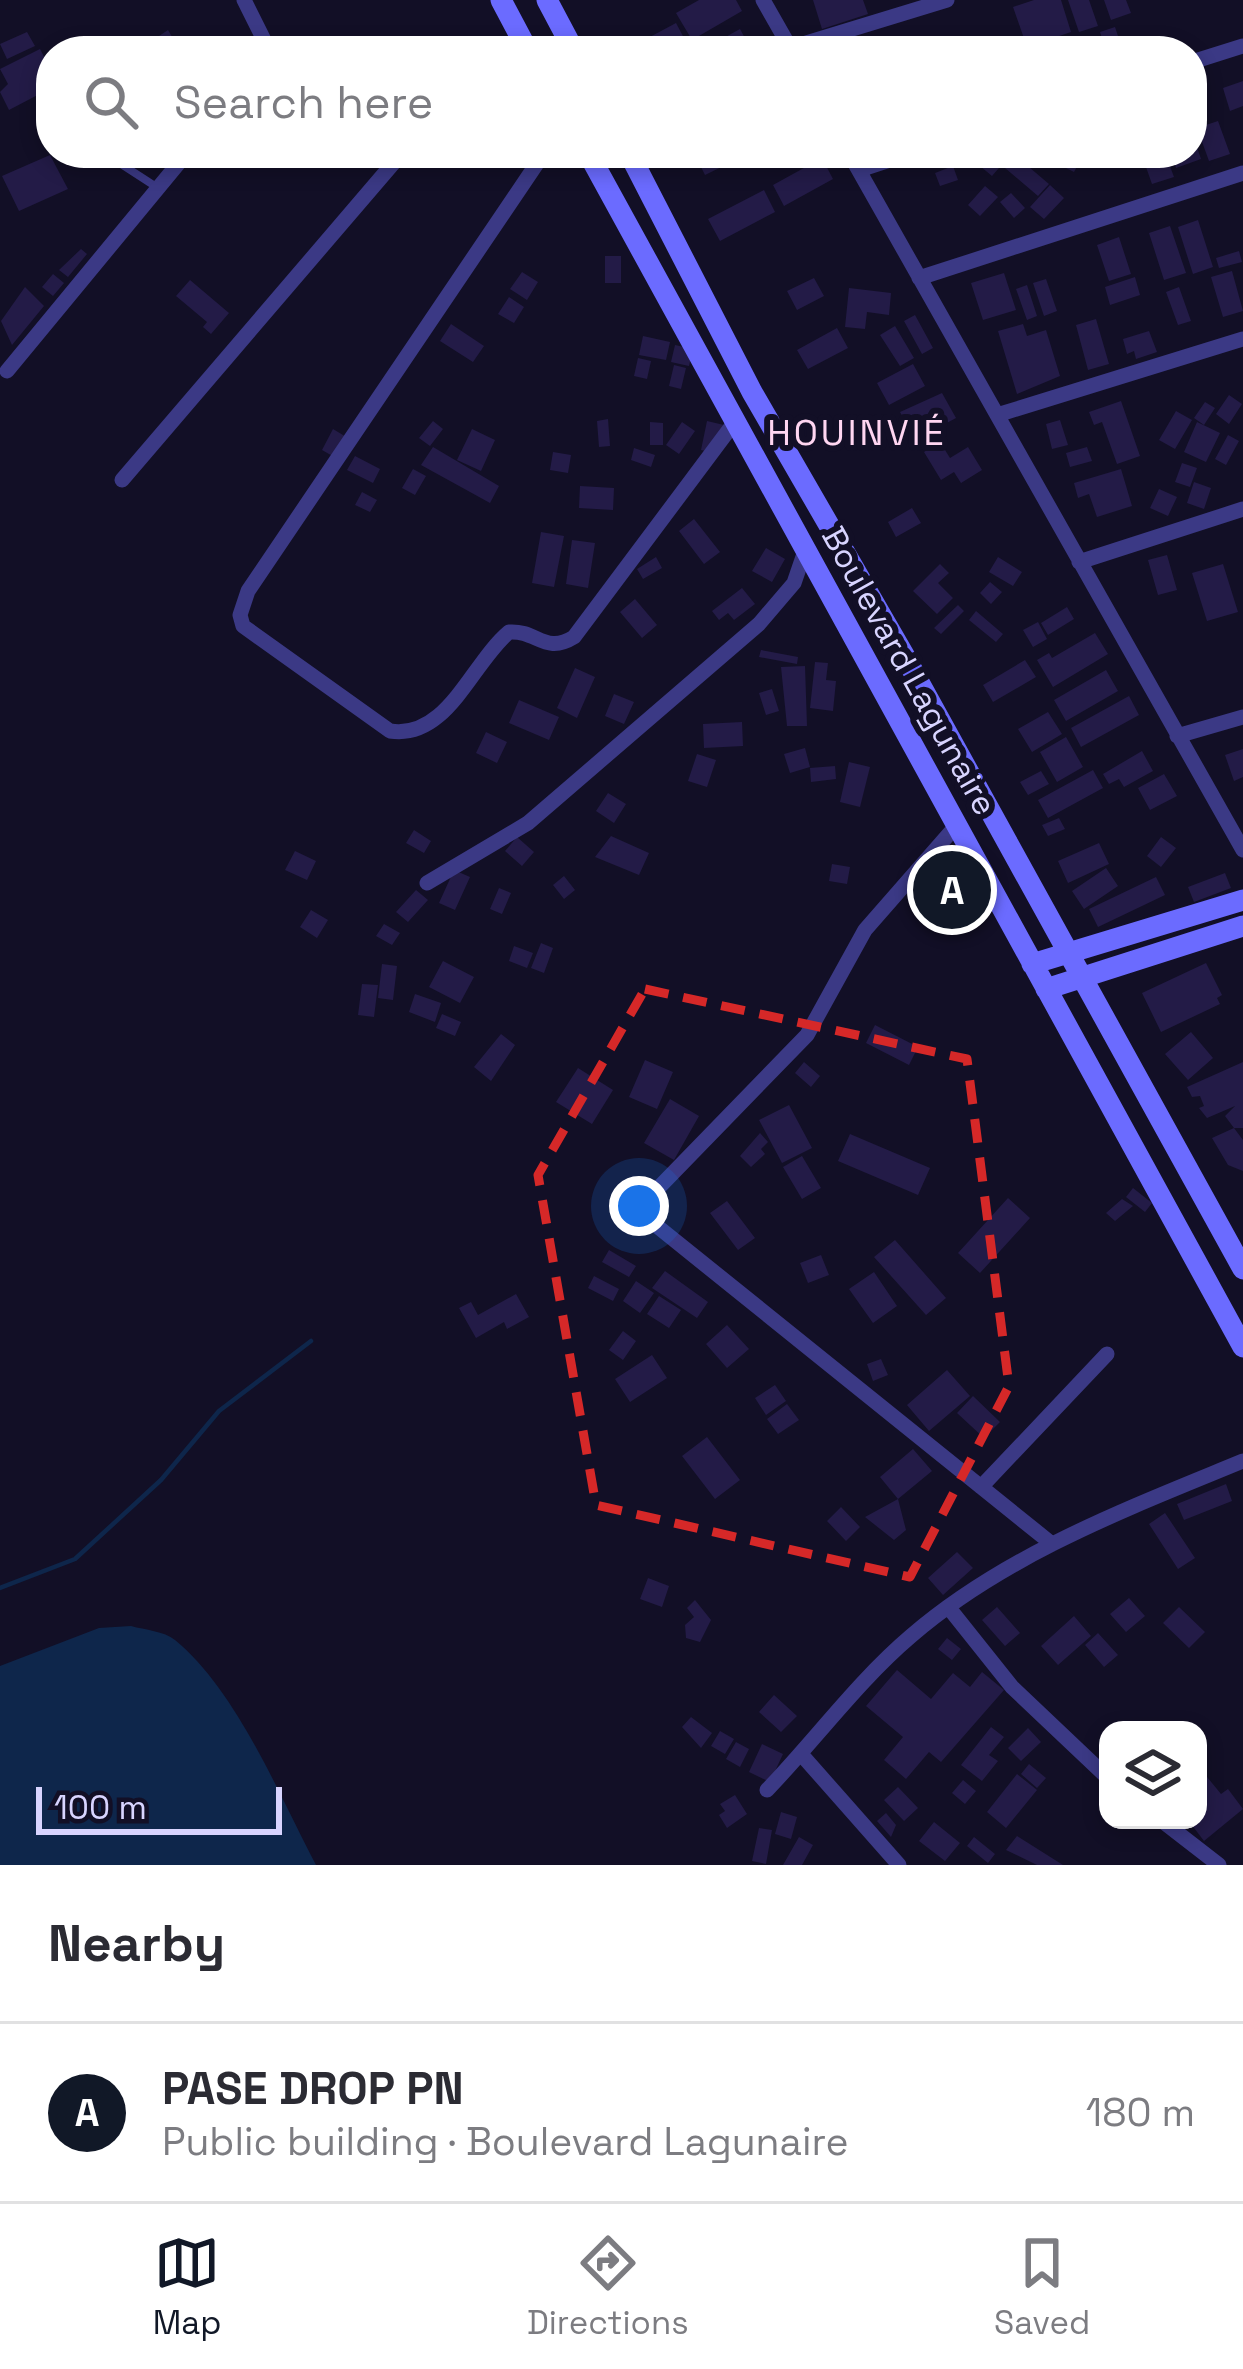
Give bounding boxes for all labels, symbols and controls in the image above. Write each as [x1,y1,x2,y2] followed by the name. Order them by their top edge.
[36,36,1207,168] search box
[78,69,144,135] icon: search
[174,74,433,131] text: Search here
[767,410,947,456] district label: HOUINVIÉ
[812,519,1006,823] street label: Boulevard Lagunaire
[913,845,991,935] pin: A
[609,1176,669,1236] your location
[1099,1721,1207,1829] map controls
[1099,1721,1207,1829] button: layers
[36,1781,282,1834] scale bar
[54,1787,147,1829] text: 100 m
[48,1911,225,1976] text: Nearby
[162,2060,464,2117] text: PASE DROP PN
[75,2088,99,2137] text: A
[1086,2088,1195,2137] text: 180 m
[162,2117,849,2166] text: Public building · Boulevard Lagunaire
[153,2230,221,2344] tab: Map
[527,2230,689,2344] tab: Directions
[994,2230,1090,2344] tab: Saved

